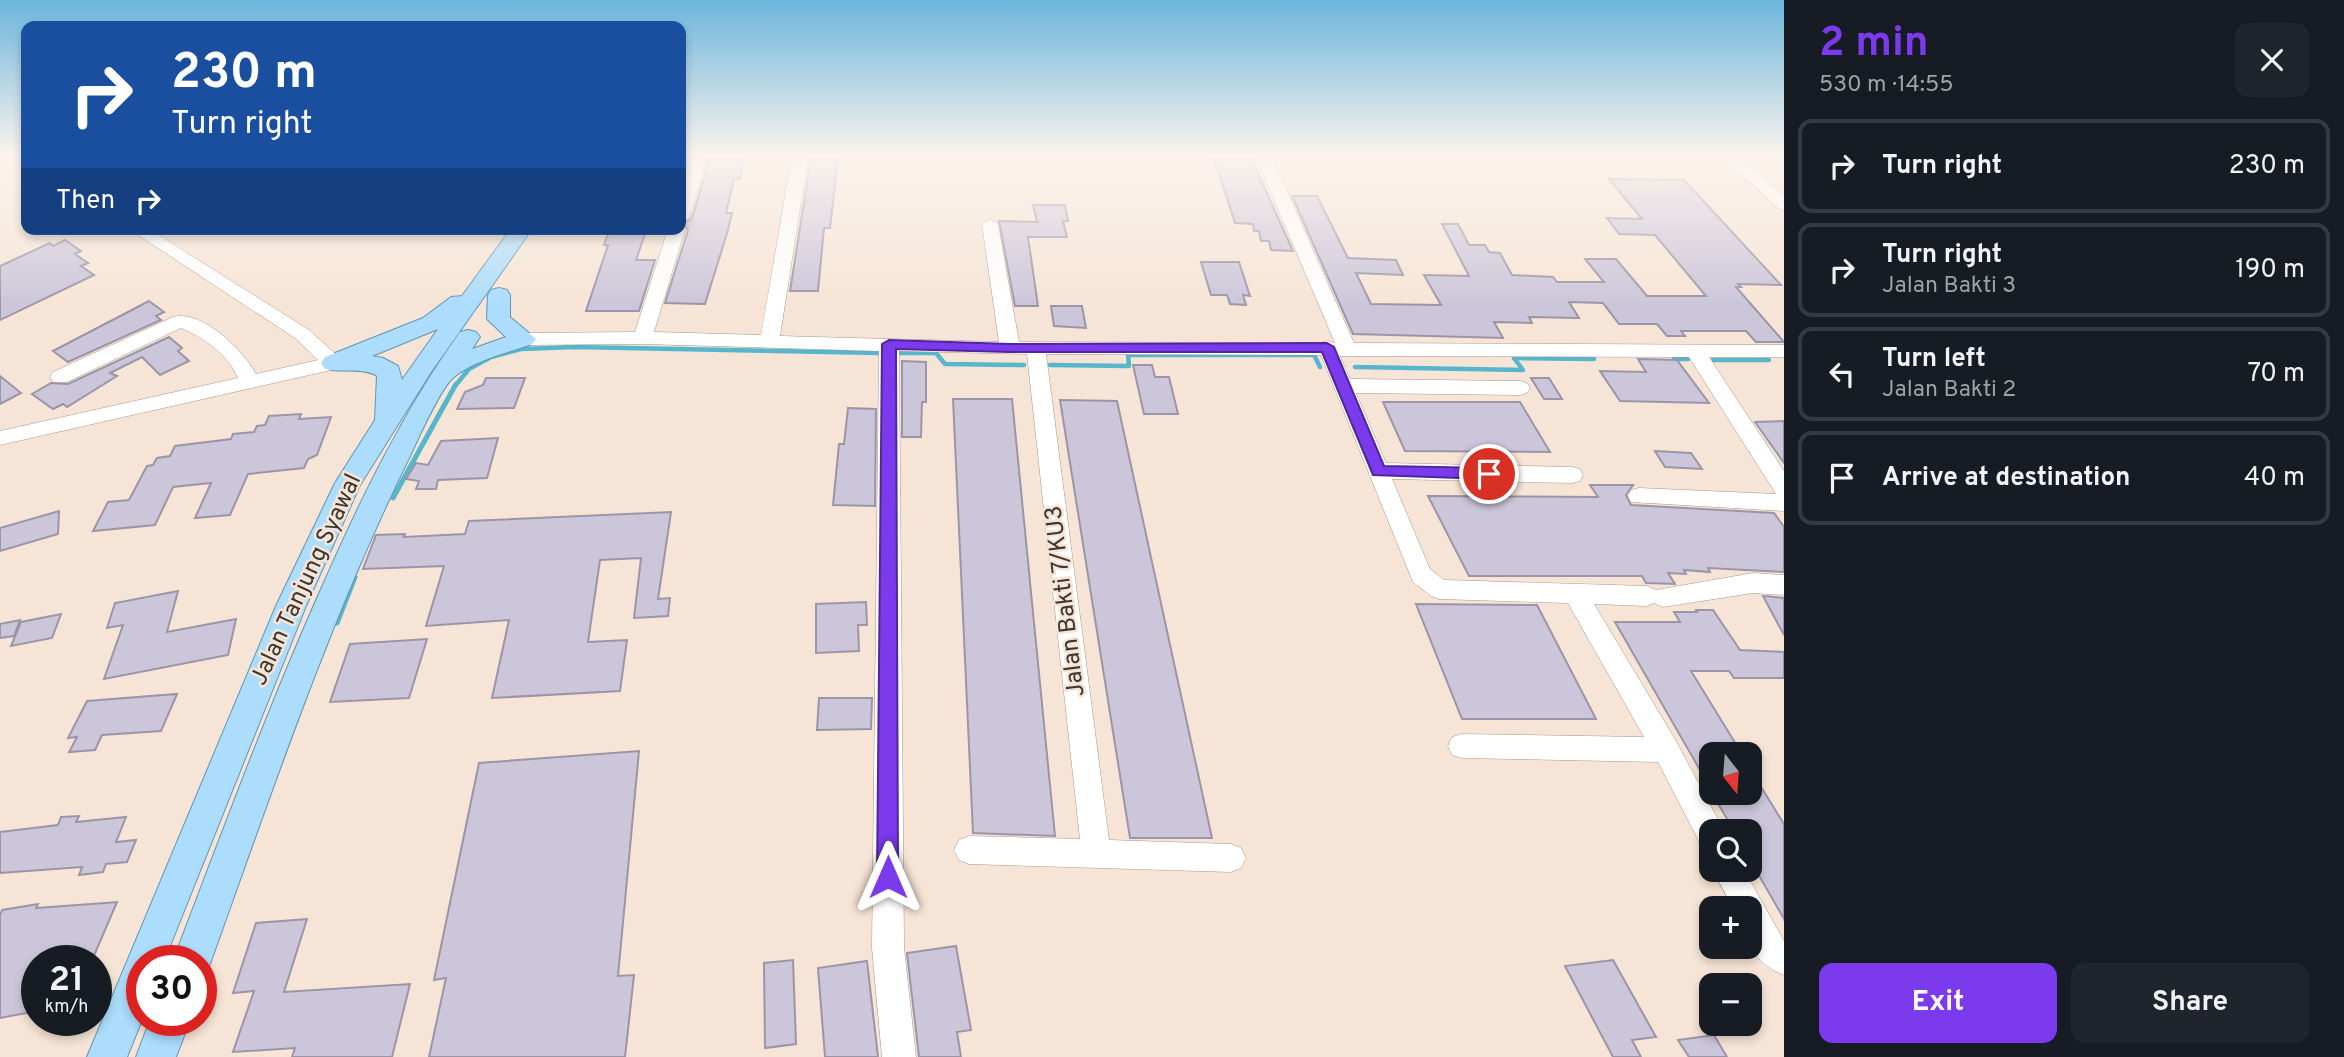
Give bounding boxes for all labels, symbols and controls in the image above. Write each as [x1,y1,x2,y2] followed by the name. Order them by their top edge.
[1819,18,1929,71] text: 2 min
[2235,23,2309,97] button: close
[171,44,317,106] text: 230 m
[56,49,147,140] icon: right
[1819,71,1954,100] text: 530 m · 14:55
[171,105,313,145] text: Turn right
[1823,147,1861,185] icon: right
[1882,150,2002,183] text: Turn right
[2229,150,2305,183] text: 230 m
[129,182,167,220] icon: right
[56,185,115,218] text: Then
[1882,239,2002,272] text: Turn right
[1823,251,1861,289] icon: right
[2235,254,2305,287] text: 190 m
[1882,272,2016,301] text: Jalan Bakti 3
[1882,343,1986,376] text: Turn left
[1823,355,1861,393] icon: left
[2247,358,2305,391] text: 70 m
[1882,376,2016,405] text: Jalan Bakti 2
[1459,444,1519,504] pin
[1470,455,1508,493] icon: arrive
[1823,459,1861,497] icon: arrive
[1882,462,2130,495] text: Arrive at destination
[2244,462,2305,495] text: 40 m
[245,469,369,691] street label: Jalan Tanjung Syawal
[1039,504,1093,698] street label: Jalan Bakti 7/KU3
[1699,742,1762,805] north arrow
[1699,742,1762,1036] map controls
[1699,819,1762,882] button: search
[851,840,925,914] position arrow
[1699,896,1762,959] button: +
[126,945,217,1036] speed limit sign: 30
[49,959,84,1003] text: 21
[1819,963,2057,1043] button: Exit
[2071,963,2309,1043] button: Share
[1699,973,1762,1036] button: −
[45,996,88,1019] text: km/h

